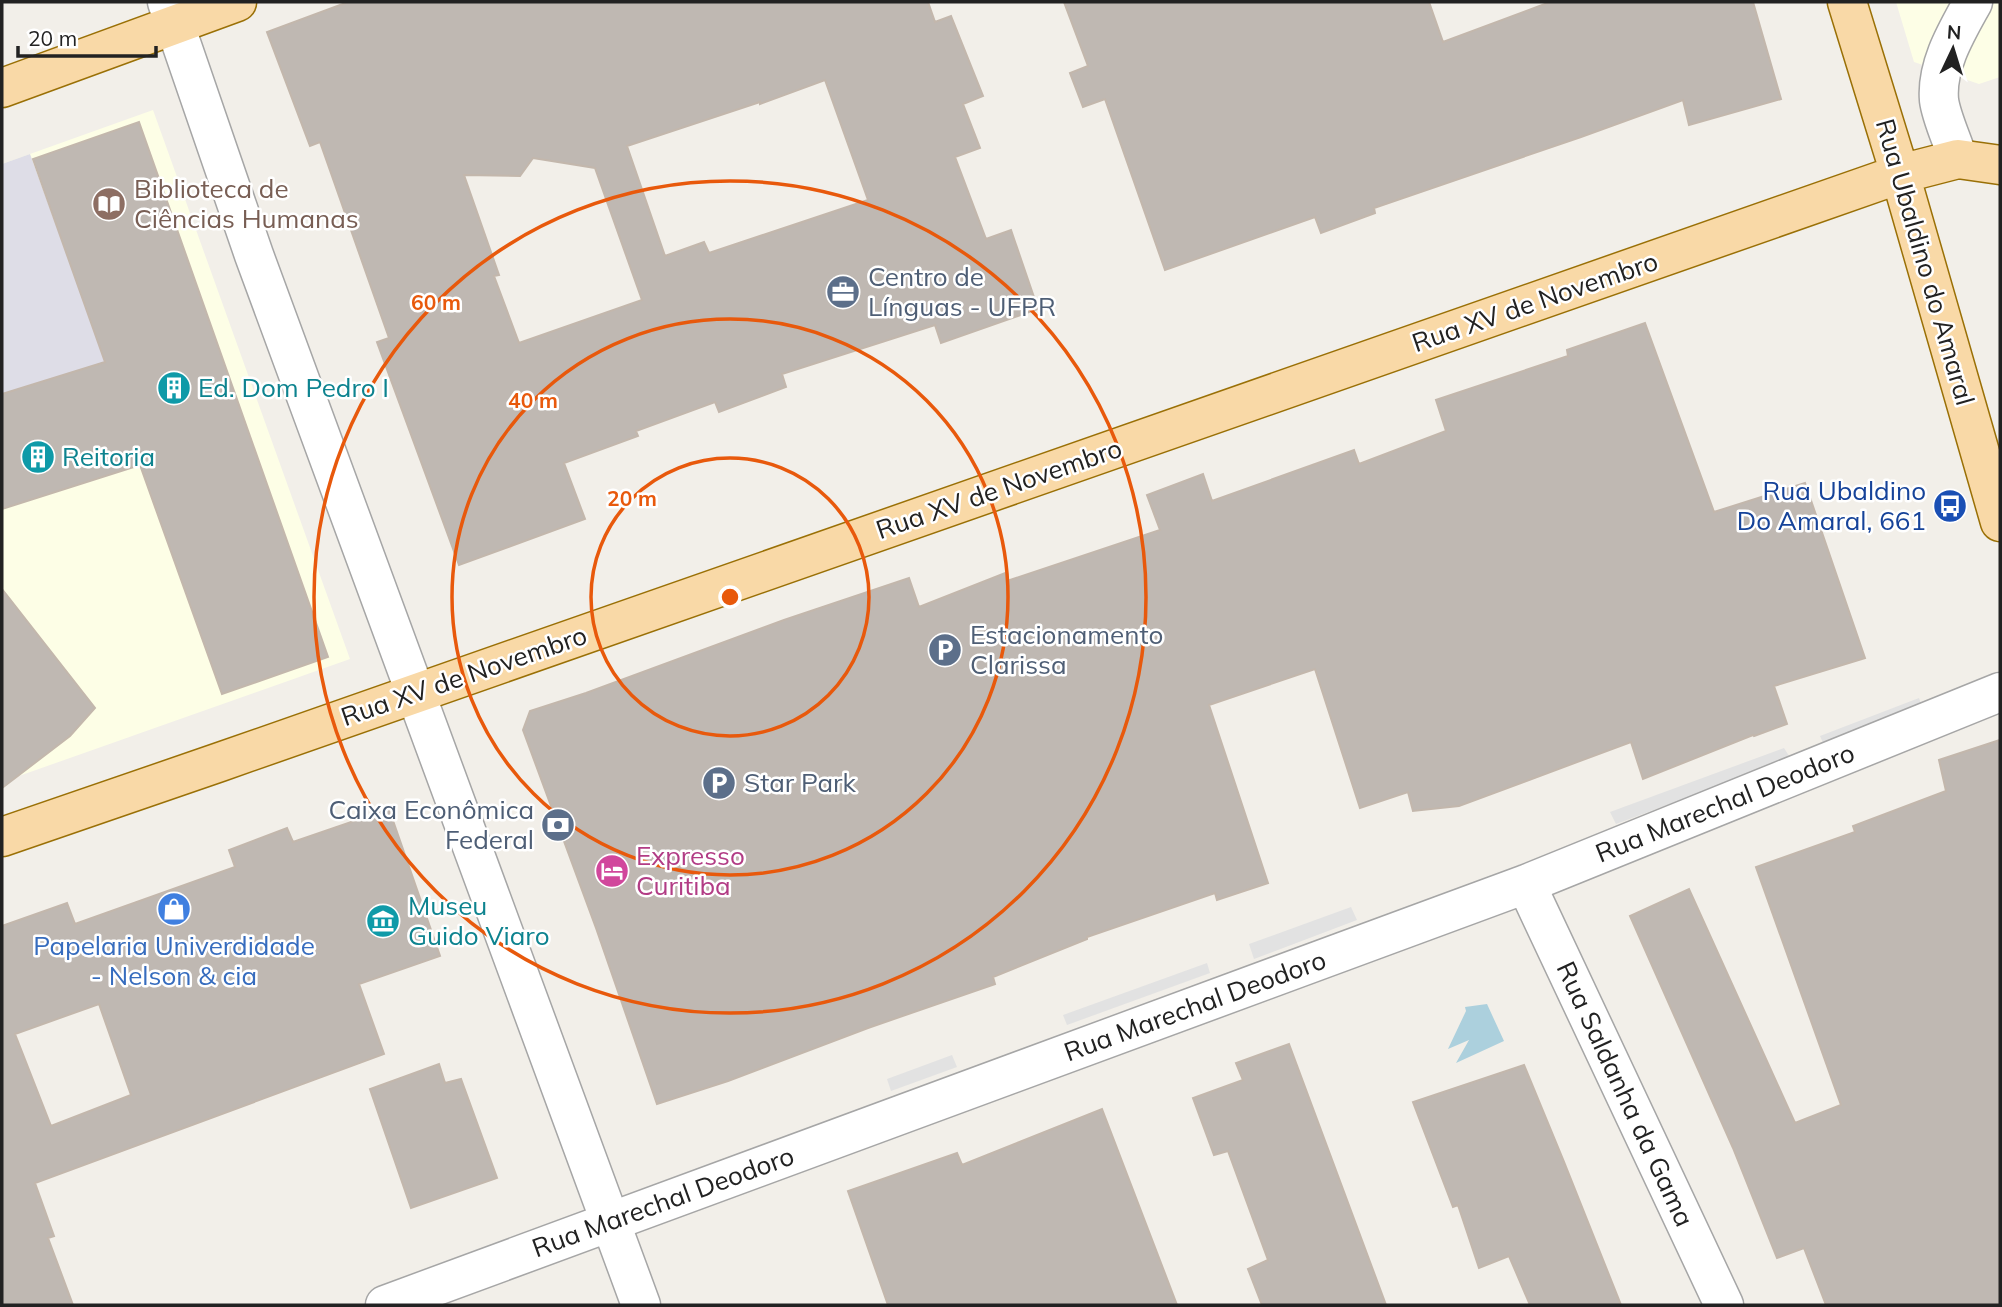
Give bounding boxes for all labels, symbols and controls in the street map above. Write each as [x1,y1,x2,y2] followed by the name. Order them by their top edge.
[18,14,156,58] scale bar
[1918,14,1988,84] north arrow
[1946,20,1962,45] text: N
[28,25,77,51] text: 20 m
[1869,115,1982,409] street label: Rua Ubaldino do Amaral
[134,172,359,235] place label: Biblioteca de Ciências Humanas
[90,185,128,223] library icon: Biblioteca de Ciências Humanas
[1408,244,1662,359] street label: Rua XV de Novembro
[868,260,1056,323] place label: Centro de Línguas - UFPR
[824,273,862,311] office icon: Centro de Línguas - UFPR
[411,289,461,315] text: 60 m
[155,369,193,407] building icon: Ed. Dom Pedro I
[198,371,389,404] place label: Ed. Dom Pedro I
[508,387,558,413] text: 40 m
[872,431,1126,546] street label: Rua XV de Novembro
[19,438,57,476] building icon: Reitoria
[62,440,155,473] place label: Reitoria
[1737,474,1926,537] place label: Rua Ubaldino Do Amaral, 661
[607,485,657,511] text: 20 m
[1931,487,1969,525] bus stop icon: Rua Ubaldino Do Amaral, 661
[718,585,742,609] centre of rings
[337,618,591,733] street label: Rua XV de Novembro
[970,618,1163,681] place label: Estacionamento Clarissa
[926,631,964,669] parking icon: Estacionamento Clarissa
[1591,735,1859,870] street label: Rua Marechal Deodoro
[700,764,738,802] parking icon: Star Park
[744,766,856,799] place label: Star Park
[329,793,534,856] place label: Caixa Econômica Federal
[539,806,577,844] bank icon: Caixa Econômica Federal
[636,839,745,902] place label: Expresso Curitiba
[593,852,631,890] hotel icon: Expresso Curitiba
[408,889,549,952] place label: Museu Guido Viaro
[155,890,193,928] shop icon: Papelaria Univerdidade - Nelson & cia
[364,902,402,940] museum icon: Museu Guido Viaro
[33,929,315,992] place label: Papelaria Univerdidade - Nelson & cia
[1059,943,1330,1068] street label: Rua Marechal Deodoro
[1550,956,1701,1231] street label: Rua Saldanha da Gama
[527,1139,798,1264] street label: Rua Marechal Deodoro

